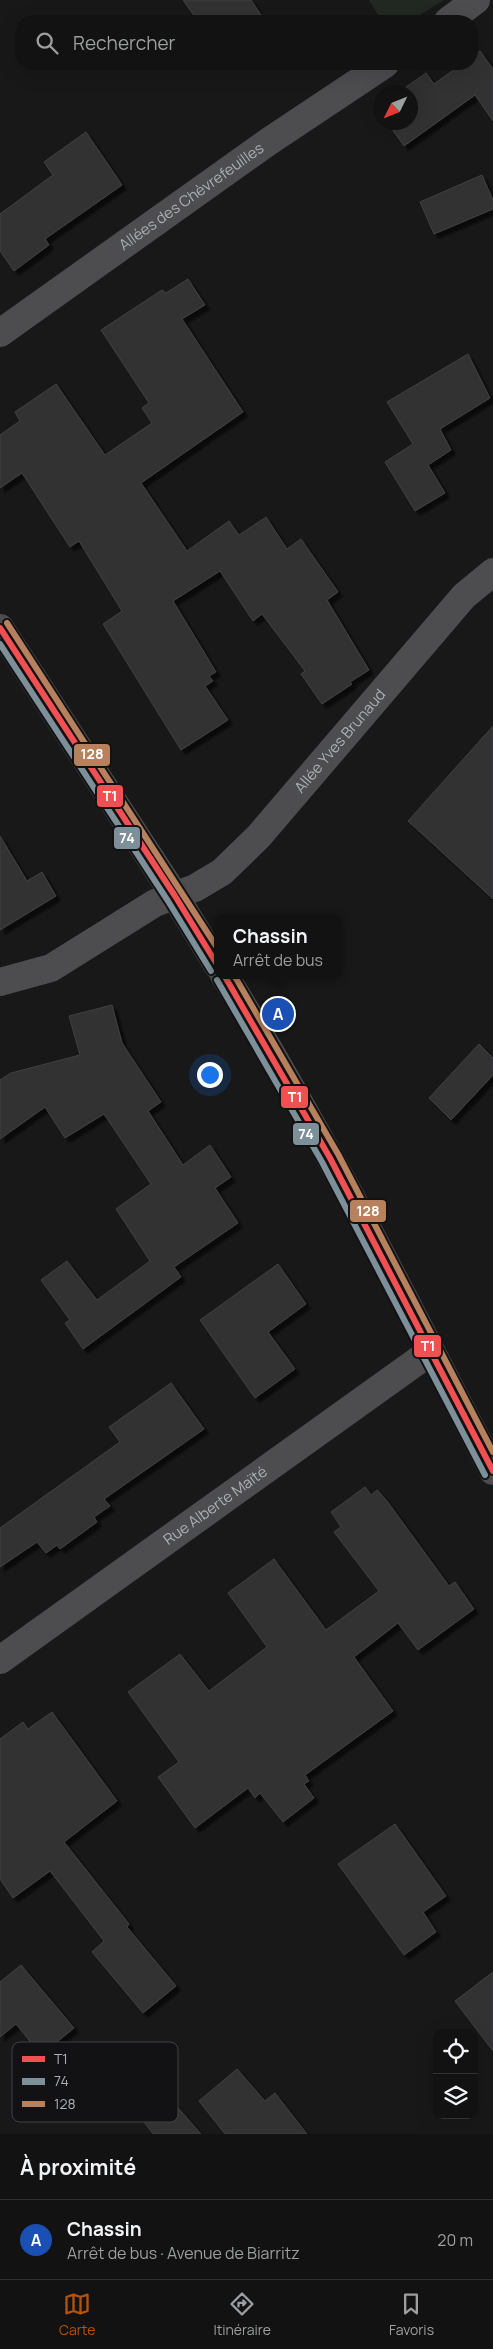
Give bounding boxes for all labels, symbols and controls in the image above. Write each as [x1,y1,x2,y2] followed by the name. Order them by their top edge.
[15,15,478,70] search box
[33,29,61,57] icon: search
[73,30,175,56] text: Rechercher
[373,85,418,130] north arrow
[114,137,268,255] street label: Allées des Chèvrefeuilles
[289,684,390,797] street label: Allée Yves Brunaud
[73,743,111,767] line badge: 128
[80,744,104,763] text: 128
[96,784,124,808] line badge: T1
[103,786,117,805] text: T1
[113,826,141,850] line badge: 74
[119,828,135,847] text: 74
[214,914,342,979] popup
[233,923,308,949] text: Chassin
[233,949,323,971] text: Arrêt de bus
[262,995,294,1033] pin: A
[197,1062,223,1088] your location
[280,1085,309,1109] line badge: T1
[288,1087,302,1106] text: T1
[292,1122,320,1146] line badge: 74
[298,1124,314,1143] text: 74
[349,1199,387,1223] line badge: 128
[356,1201,380,1220] text: 128
[413,1334,442,1358] line badge: T1
[421,1336,435,1355] text: T1
[159,1461,271,1550] street label: Rue Alberte Maïté
[433,2029,478,2119] map controls
[433,2029,478,2074] button: locate
[12,2042,178,2122] legend
[54,2049,68,2068] text: T1
[54,2071,69,2090] text: 74
[433,2074,478,2119] button: layers
[54,2094,76,2113] text: 128
[20,2153,136,2181] text: À proximité
[67,2216,142,2242] text: Chassin
[31,2229,41,2251] text: A
[437,2229,473,2251] text: 20 m
[67,2242,300,2264] text: Arrêt de bus · Avenue de Biarritz
[59,2290,95,2339] tab: Carte
[213,2290,271,2339] tab: Itinéraire
[389,2290,434,2339] tab: Favoris

